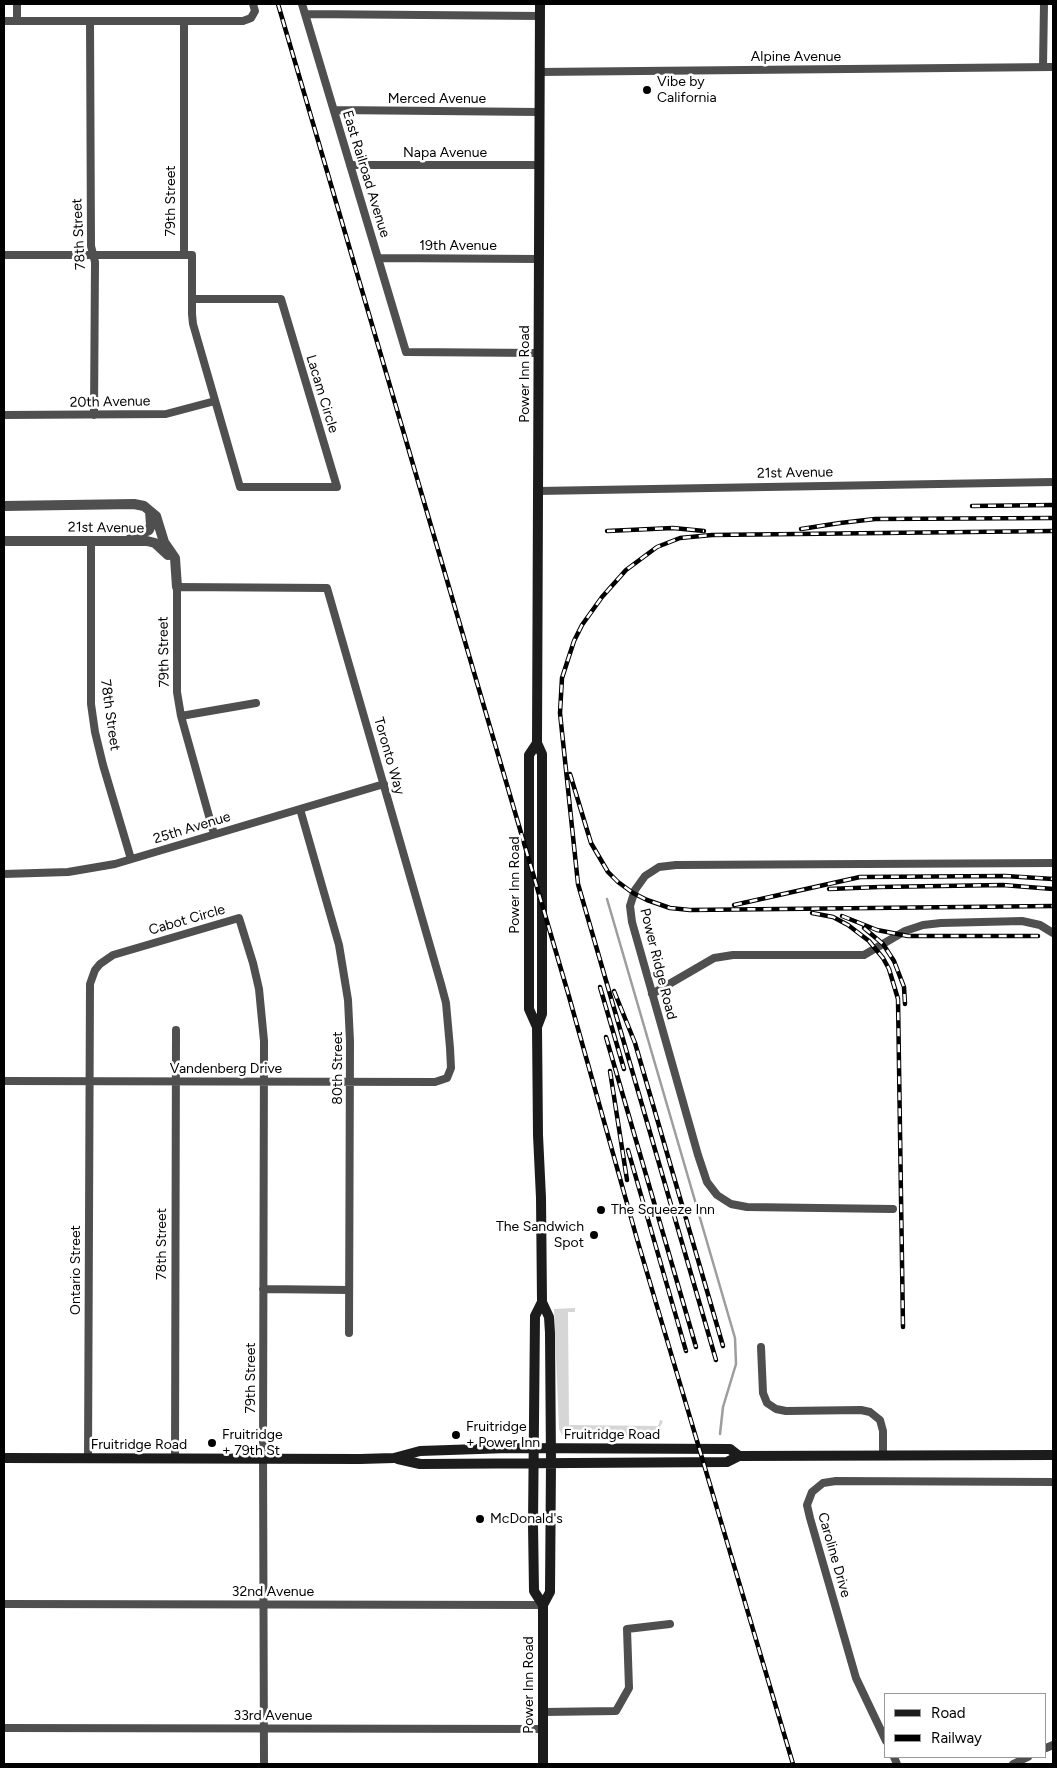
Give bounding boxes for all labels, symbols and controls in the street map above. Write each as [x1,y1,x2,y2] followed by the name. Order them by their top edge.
[751,49,841,65] street label: Alpine Avenue
[657,74,717,106] place label: Vibe by California
[641,84,653,96] marker: Vibe by California
[388,91,486,107] street label: Merced Avenue
[339,108,393,240] street label: East Railroad Avenue
[403,145,487,161] street label: Napa Avenue
[163,165,179,237] street label: 79th Street
[69,198,89,270] street label: 78th Street
[419,238,497,254] street label: 19th Avenue
[517,325,533,423] street label: Power Inn Road
[302,353,342,435] street label: Lacam Circle
[70,393,150,411] street label: 20th Avenue
[757,464,833,482] street label: 21st Avenue
[68,519,144,537] street label: 21st Avenue
[155,616,173,688] street label: 79th Street
[97,678,123,752] street label: 78th Street
[370,715,408,797] street label: Toronto Way
[151,808,233,848] street label: 25th Avenue
[507,836,523,934] street label: Power Inn Road
[147,901,227,939] street label: Cabot Circle
[636,907,680,1021] street label: Power Ridge Road
[330,1031,346,1105] street label: 80th Street
[170,1061,282,1077] street label: Vandenberg Drive
[611,1202,715,1218] place label: The Squeeze Inn
[595,1204,607,1216] marker: The Squeeze Inn
[154,1208,170,1280] street label: 78th Street
[496,1219,584,1252] place label: The Sandwich Spot
[68,1225,84,1315] street label: Ontario Street
[588,1229,600,1241] marker: The Sandwich Spot
[243,1342,259,1414] street label: 79th Street
[466,1419,540,1451] place label: Fruitridge + Power Inn
[222,1427,283,1460] place label: Fruitridge + 79th St
[564,1427,660,1443] street label: Fruitridge Road
[450,1429,462,1441] marker: Fruitridge + Power Inn
[91,1437,187,1453] street label: Fruitridge Road
[206,1437,218,1449] marker: Fruitridge + 79th St
[490,1511,563,1527] place label: McDonald's
[814,1511,854,1599] street label: Caroline Drive
[474,1513,486,1525] marker: McDonald's
[232,1584,314,1600] street label: 32nd Avenue
[521,1636,537,1734] street label: Power Inn Road
[884,1693,1047,1758] legend
[931,1704,966,1722] text: Road
[234,1708,312,1724] street label: 33rd Avenue
[931,1729,982,1747] text: Railway

